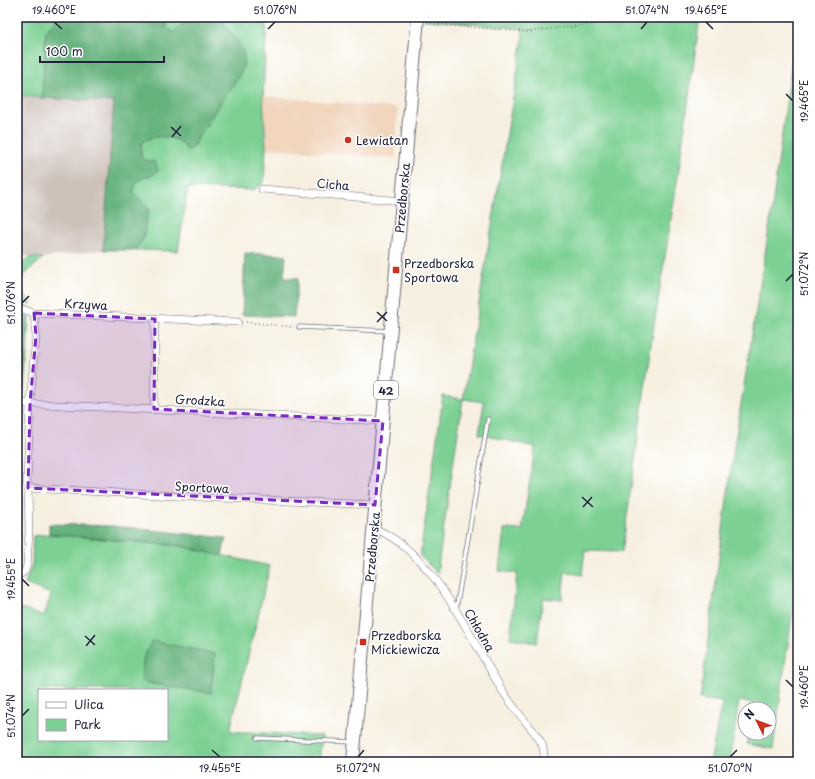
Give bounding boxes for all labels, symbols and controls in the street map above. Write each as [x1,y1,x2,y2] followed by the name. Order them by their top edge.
[32,2,76,17] text: 19.460°E
[253,2,297,17] text: 51.076°N
[625,2,669,17] text: 51.074°N
[685,2,727,17] text: 19.465°E
[40,38,164,64] scale bar
[46,42,83,60] text: 100 m
[796,80,811,122] text: 19.465°E
[356,131,409,149] place label: Lewiatan
[343,135,353,145] marker: Lewiatan
[390,162,414,234] street label: Przedborska
[316,174,351,194] street label: Cicha
[796,252,811,296] text: 51.072°N
[404,254,475,286] place label: Przedborska Sportowa
[391,265,401,275] marker: Przedborska Sportowa
[3,281,18,325] text: 51.076°N
[64,294,109,314] street label: Krzywa
[374,381,398,399] road number: 42
[175,390,226,410] street label: Grodzka
[174,477,230,497] street label: Sportowa
[360,511,384,583] street label: Przedborska
[3,558,18,600] text: 19.455°E
[460,605,500,655] street label: Chłodna
[371,626,442,658] place label: Przedborska Mickiewicza
[358,637,368,647] marker: Przedborska Mickiewicza
[796,665,811,709] text: 19.460°E
[38,689,168,741] legend
[3,694,18,738] text: 51.074°N
[74,695,104,713] text: Ulica
[737,701,777,741] north arrow
[740,705,759,723] text: N
[74,715,101,733] text: Park
[199,760,241,775] text: 19.455°E
[336,760,380,775] text: 51.072°N
[708,760,753,775] text: 51.070°N

